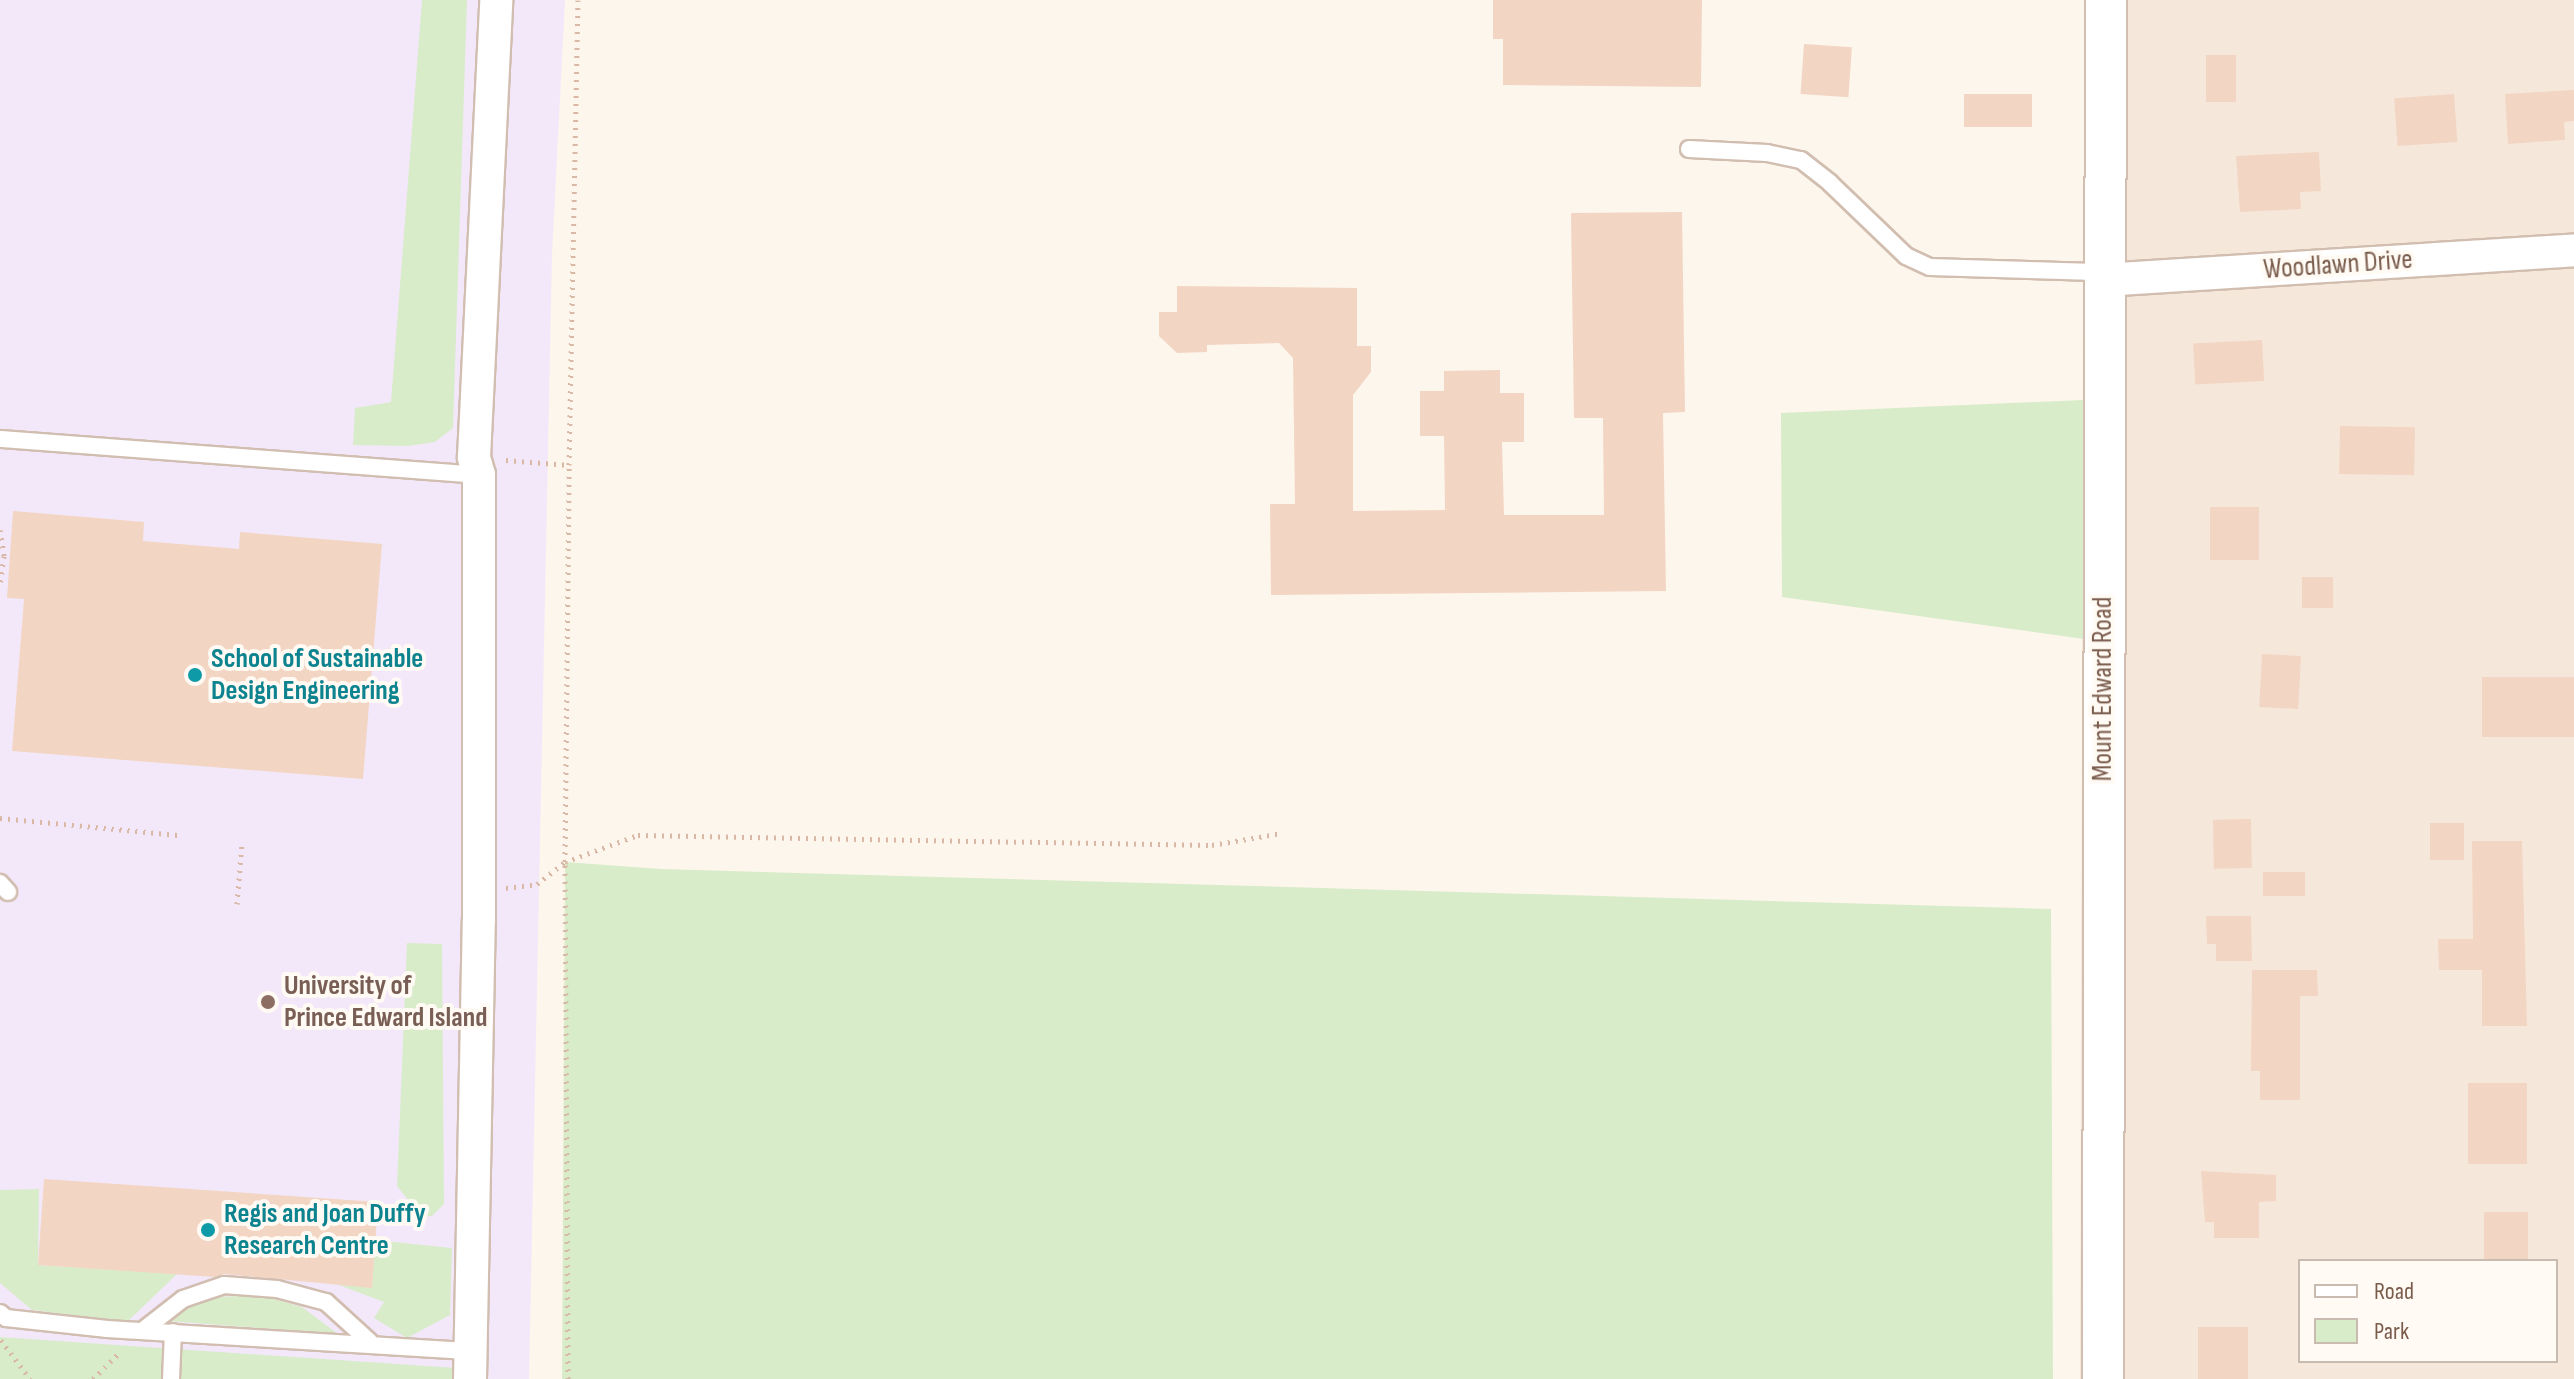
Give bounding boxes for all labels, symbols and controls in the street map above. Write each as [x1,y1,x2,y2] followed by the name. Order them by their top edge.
[2262,243,2414,287] street label: Woodlawn Drive
[2086,597,2120,781] street label: Mount Edward Road
[211,642,423,708] place label: School of Sustainable Design Engineering
[186,666,204,684] marker: School of Sustainable Design Engineering
[284,969,487,1035] place label: University of Prince Edward Island
[259,993,277,1011] marker: University of Prince Edward Island
[224,1197,426,1263] place label: Regis and Joan Duffy Research Centre
[199,1221,217,1239] marker: Regis and Joan Duffy Research Centre
[2298,1259,2558,1363] legend
[2374,1277,2414,1306] text: Road
[2374,1317,2409,1346] text: Park

